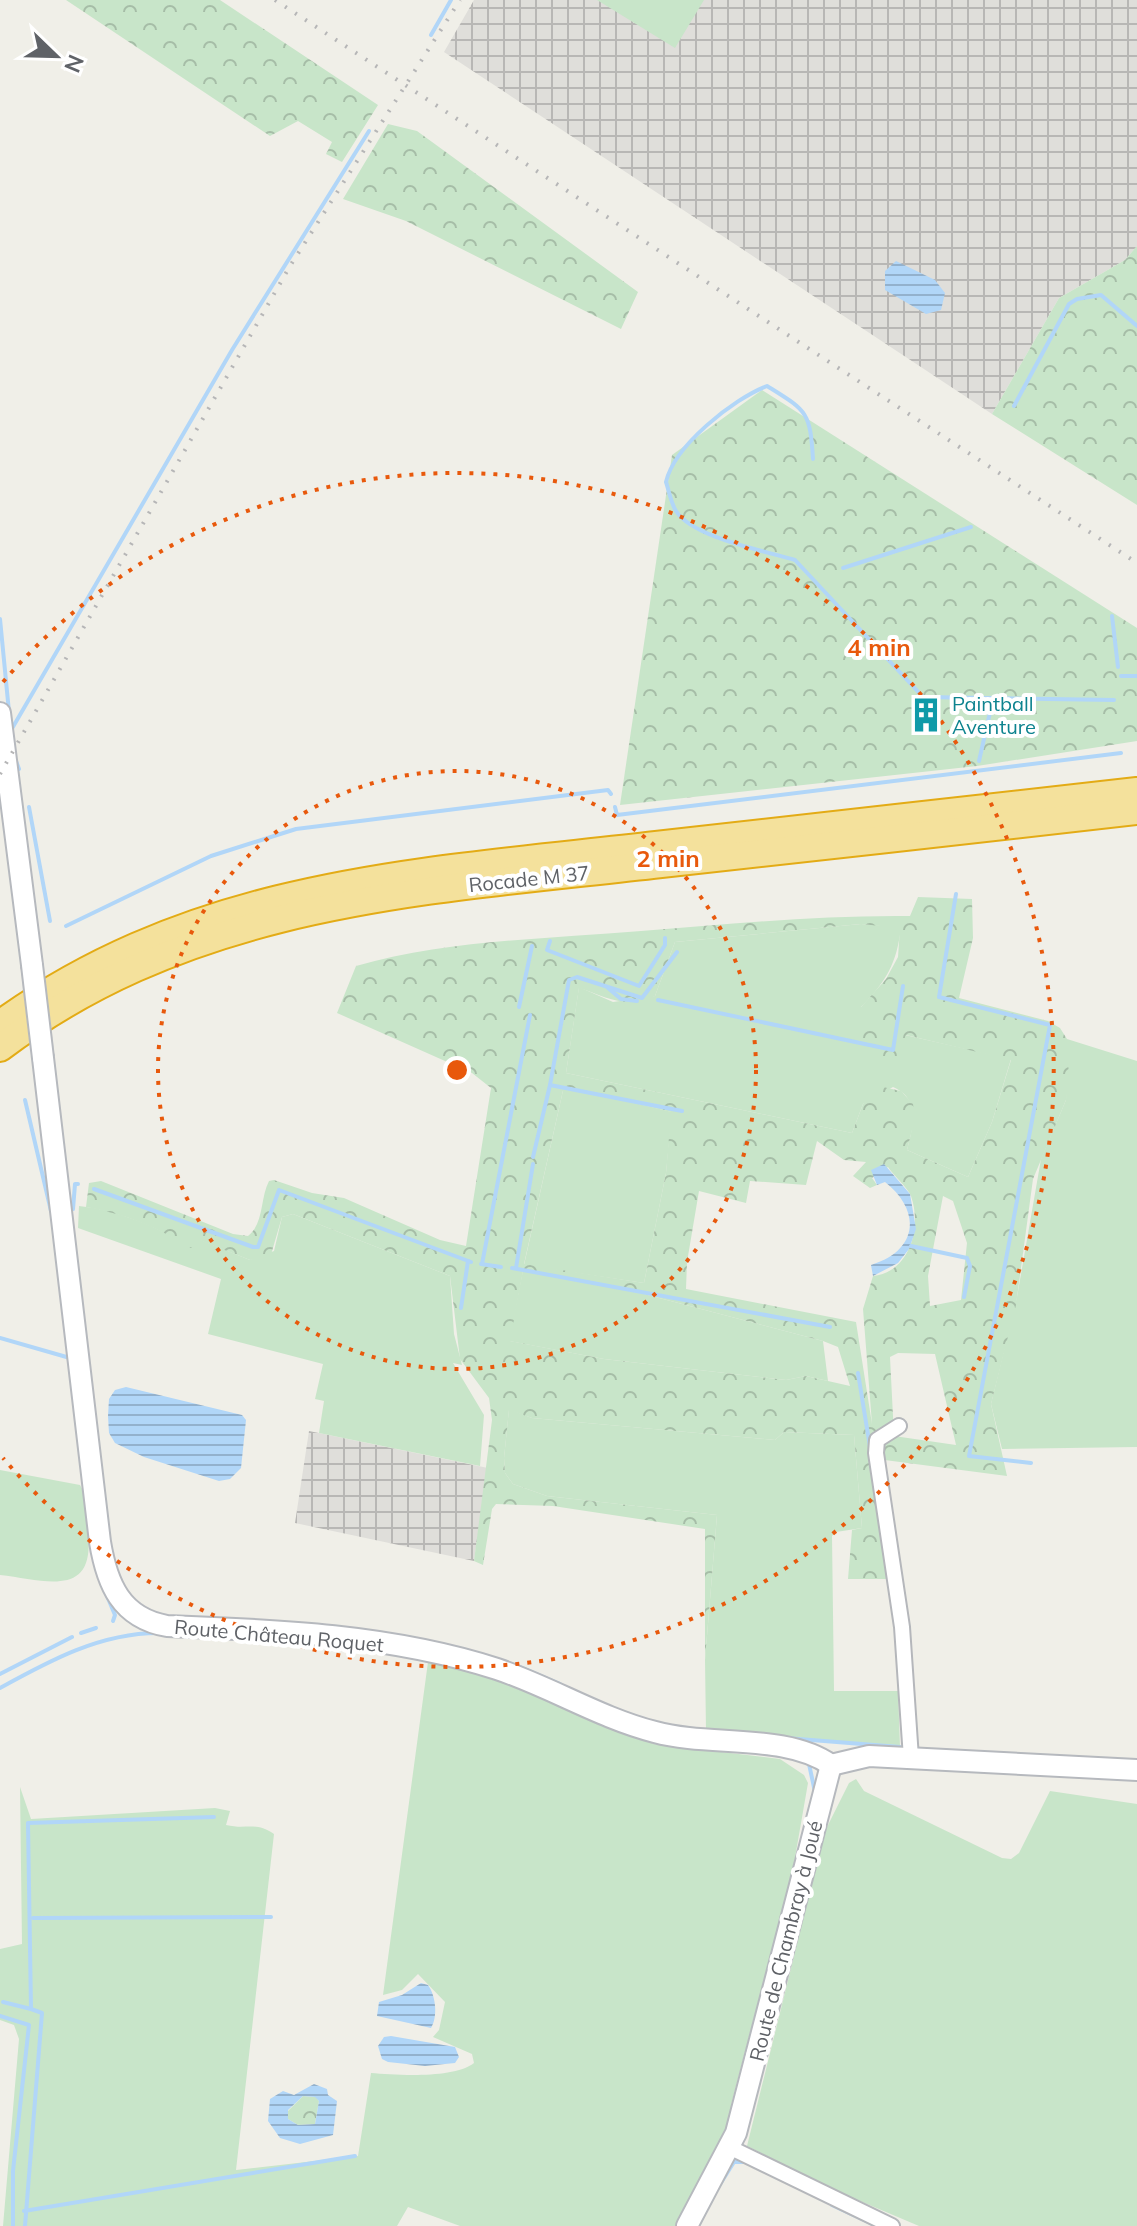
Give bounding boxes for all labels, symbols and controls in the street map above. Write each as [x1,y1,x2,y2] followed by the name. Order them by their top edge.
[16,16,96,96] north arrow
[58,51,91,77] text: N
[847,632,911,662] text: 4 min
[952,691,1036,739] place label: Paintball Aventure
[907,696,945,734] building icon: Paintball Aventure
[636,843,700,873] text: 2 min
[467,860,591,897] street label: Rocade M 37
[443,1056,471,1084] centre of rings
[173,1614,385,1657] street label: Route Château Roquet
[743,1818,828,2064] street label: Route de Chambray à Joué

